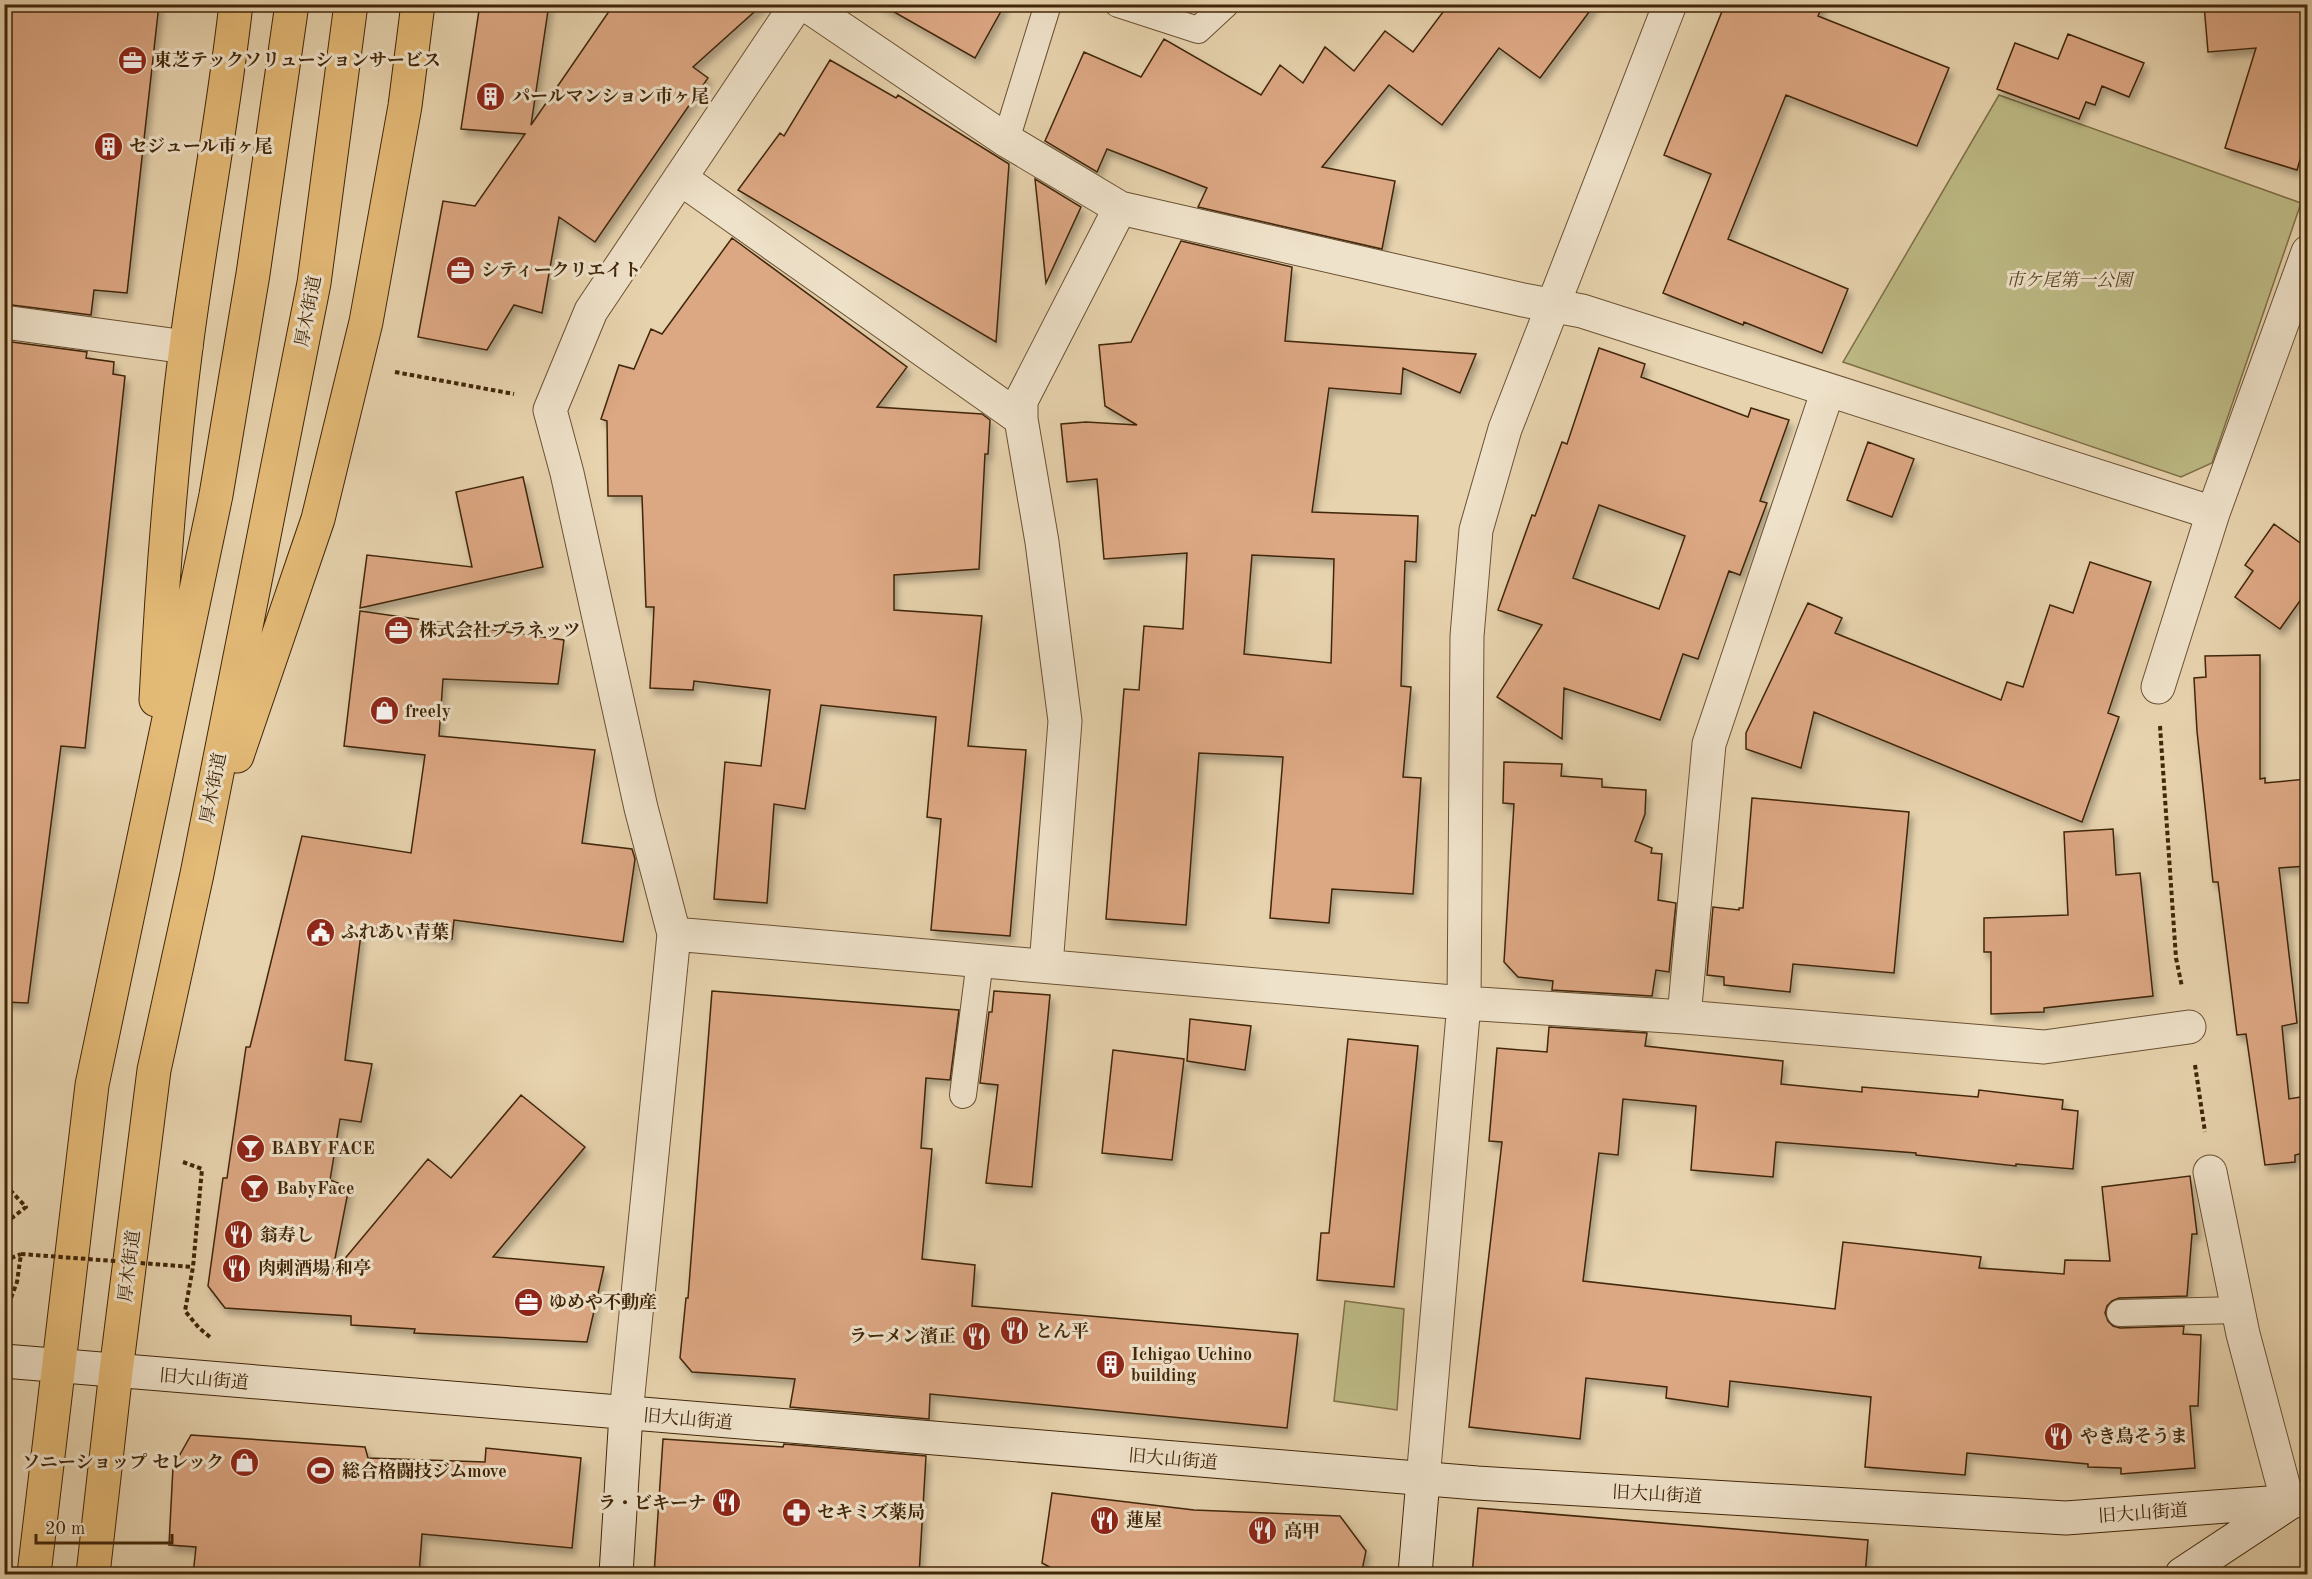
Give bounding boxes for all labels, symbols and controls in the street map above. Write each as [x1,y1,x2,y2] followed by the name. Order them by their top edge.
[117,44,149,76] office icon: 東芝テックソリューションサービス
[154,50,441,70] place label: 東芝テックソリューションサービス
[475,80,507,112] building icon: パールマンション市ヶ尾
[512,86,709,106] place label: パールマンション市ヶ尾
[92,130,124,162] building icon: セジュール市ヶ尾
[129,136,272,156] place label: セジュール市ヶ尾
[444,254,476,286] office icon: シティークリエイト
[481,261,641,280] place label: シティークリエイト
[2006,270,2135,290] park label: 市ケ尾第一公園
[291,274,325,348] street label: 厚木街道
[382,614,414,646] office icon: 株式会社プラネッツ
[419,620,580,640] place label: 株式会社プラネッツ
[368,695,400,727] shop icon: freely
[405,703,451,721] place label: freely
[196,751,230,825] street label: 厚木街道
[304,916,336,948] public building icon: ふれあい青葉
[341,922,449,942] place label: ふれあい青葉
[234,1132,266,1164] bar icon: BABY FACE
[271,1140,375,1158] place label: BABY FACE
[239,1172,271,1204] bar icon: BabyFace
[276,1180,354,1198] place label: BabyFace
[223,1219,255,1251] restaurant icon: 翁寿し
[260,1225,314,1245] place label: 翁寿し
[115,1229,143,1303] street label: 厚木街道
[221,1252,253,1284] restaurant icon: 肉刺酒場 和亭
[258,1258,371,1278] place label: 肉刺酒場 和亭
[512,1286,544,1318] office icon: ゆめや不動産
[549,1292,657,1312] place label: ゆめや不動産
[998,1315,1030,1347] restaurant icon: とん平
[961,1320,993,1352] restaurant icon: ラーメン濱正
[1035,1321,1089,1341] place label: とん平
[849,1326,956,1346] place label: ラーメン濱正
[1131,1346,1252,1385] place label: Ichigao Uchino building
[1094,1348,1126,1380] building icon: Ichigao Uchino building
[158,1365,250,1393] street label: 旧大山街道
[642,1405,734,1433] street label: 旧大山街道
[2043,1420,2075,1452] restaurant icon: やき鳥そうま
[2080,1426,2188,1446] place label: やき鳥そうま
[1127,1445,1219,1473] street label: 旧大山街道
[229,1446,261,1478] shop icon: ソニーショップ セレック
[22,1453,224,1472] place label: ソニーショップ セレック
[305,1455,337,1487] sports icon: 総合格闘技ジムmove
[342,1461,507,1481] place label: 総合格闘技ジムmove
[1612,1482,1702,1506] street label: 旧大山街道
[711,1487,743,1519] restaurant icon: ラ・ビキーナ
[598,1494,706,1513] place label: ラ・ビキーナ
[780,1496,812,1528] pharmacy icon: セキミズ薬局
[2097,1500,2189,1526] street label: 旧大山街道
[817,1502,925,1522] place label: セキミズ薬局
[1089,1504,1121,1536] restaurant icon: 蓮屋
[36,1507,172,1545] scale bar
[1126,1510,1162,1530] place label: 蓮屋
[1247,1515,1279,1547] restaurant icon: 高甲
[45,1520,85,1538] text: 20 m
[1284,1521,1320,1541] place label: 高甲

